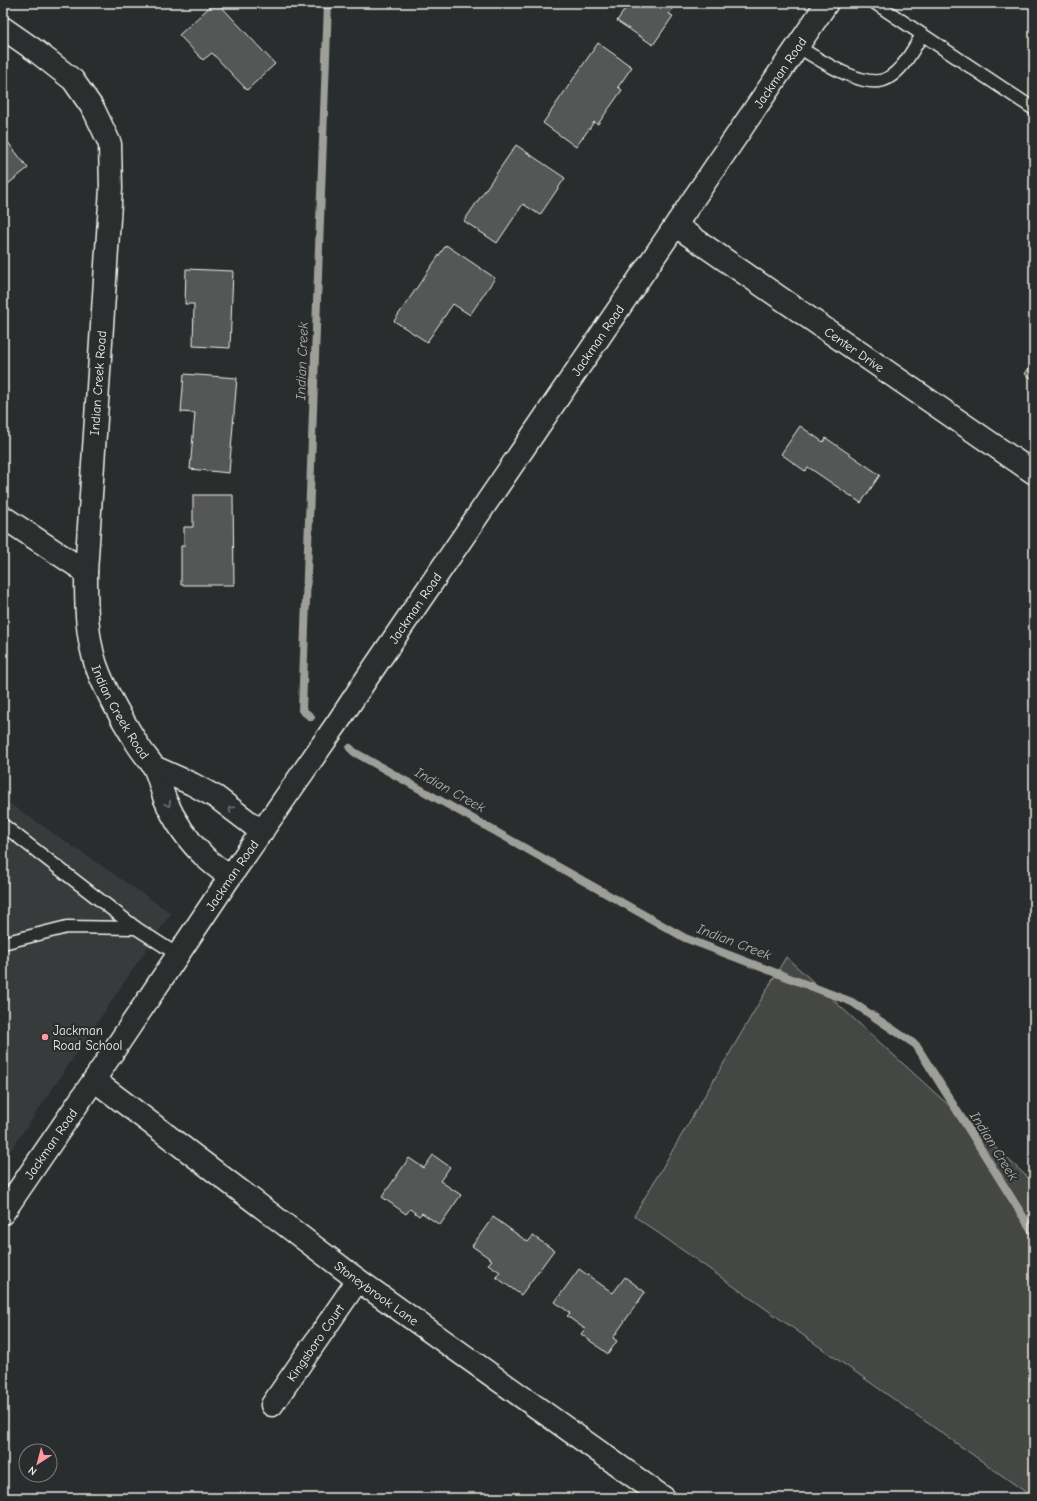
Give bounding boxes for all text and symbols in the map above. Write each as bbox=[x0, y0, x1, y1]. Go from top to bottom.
street label: Jackman Road bbox=[750, 34, 809, 111]
street label: Jackman Road bbox=[568, 302, 627, 378]
water label: Indian Creek bbox=[292, 321, 312, 401]
street label: Center Drive bbox=[822, 323, 888, 375]
street label: Indian Creek Road bbox=[87, 330, 109, 436]
street label: Jackman Road bbox=[385, 570, 444, 646]
street label: Indian Creek Road bbox=[89, 663, 153, 762]
water label: Indian Creek bbox=[411, 763, 488, 816]
one-way arrow bbox=[163, 800, 171, 807]
one-way arrow bbox=[228, 806, 235, 813]
street label: Jackman Road bbox=[202, 837, 261, 913]
water label: Indian Creek bbox=[694, 920, 774, 964]
place label: Jackman Road School bbox=[53, 1023, 122, 1053]
marker: Jackman Road School bbox=[40, 1032, 50, 1042]
street label: Jackman Road bbox=[21, 1105, 80, 1182]
water label: Indian Creek bbox=[966, 1108, 1022, 1184]
street label: Stoneybrook Lane bbox=[332, 1258, 422, 1329]
street label: Kingsboro Court bbox=[283, 1300, 348, 1384]
north arrow bbox=[18, 1443, 58, 1483]
text: N bbox=[26, 1463, 39, 1478]

